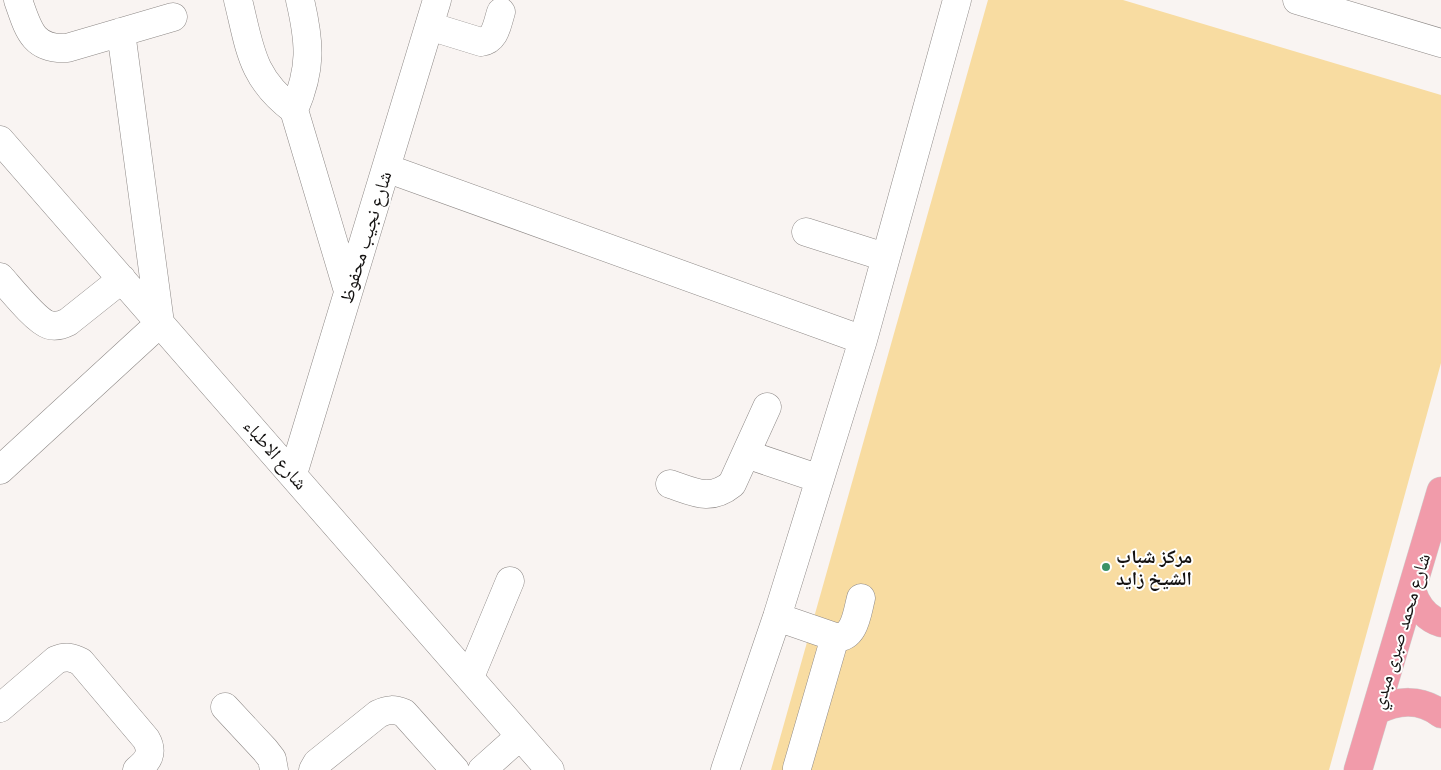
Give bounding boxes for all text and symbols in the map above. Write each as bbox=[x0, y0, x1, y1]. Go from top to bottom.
street label: شارع نجيب محفوظ bbox=[334, 168, 397, 306]
street label: شارع الاطباء bbox=[238, 414, 312, 495]
place label: مركز شباب الشيخ زايد bbox=[1116, 545, 1192, 591]
street label: شارع محمد صبرى مبدي bbox=[1366, 550, 1439, 713]
marker: مركز شباب الشيخ زايد bbox=[1100, 561, 1112, 573]

